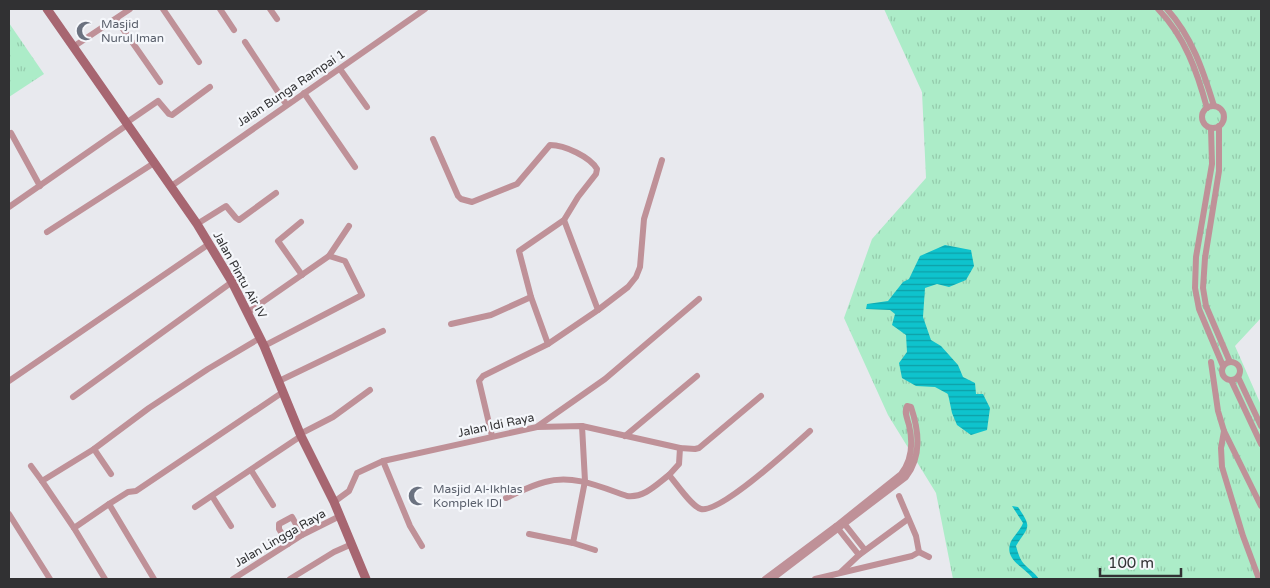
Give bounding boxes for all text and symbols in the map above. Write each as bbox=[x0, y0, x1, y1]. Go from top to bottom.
place label: Masjid Nurul Iman bbox=[101, 17, 164, 45]
mosque icon: Masjid Nurul Iman bbox=[75, 20, 97, 42]
street label: Jalan Bunga Rampai 1 bbox=[234, 47, 348, 129]
street label: Jalan Pintu Air IV bbox=[210, 229, 270, 321]
street label: Jalan Idi Raya bbox=[457, 410, 535, 440]
place label: Masjid Al-Ikhlas Komplek IDI bbox=[433, 482, 523, 510]
mosque icon: Masjid Al-Ikhlas Komplek IDI bbox=[407, 485, 429, 507]
street label: Jalan Lingga Raya bbox=[232, 506, 328, 570]
scale bar bbox=[1100, 546, 1181, 578]
text: 100 m bbox=[1108, 554, 1154, 572]

